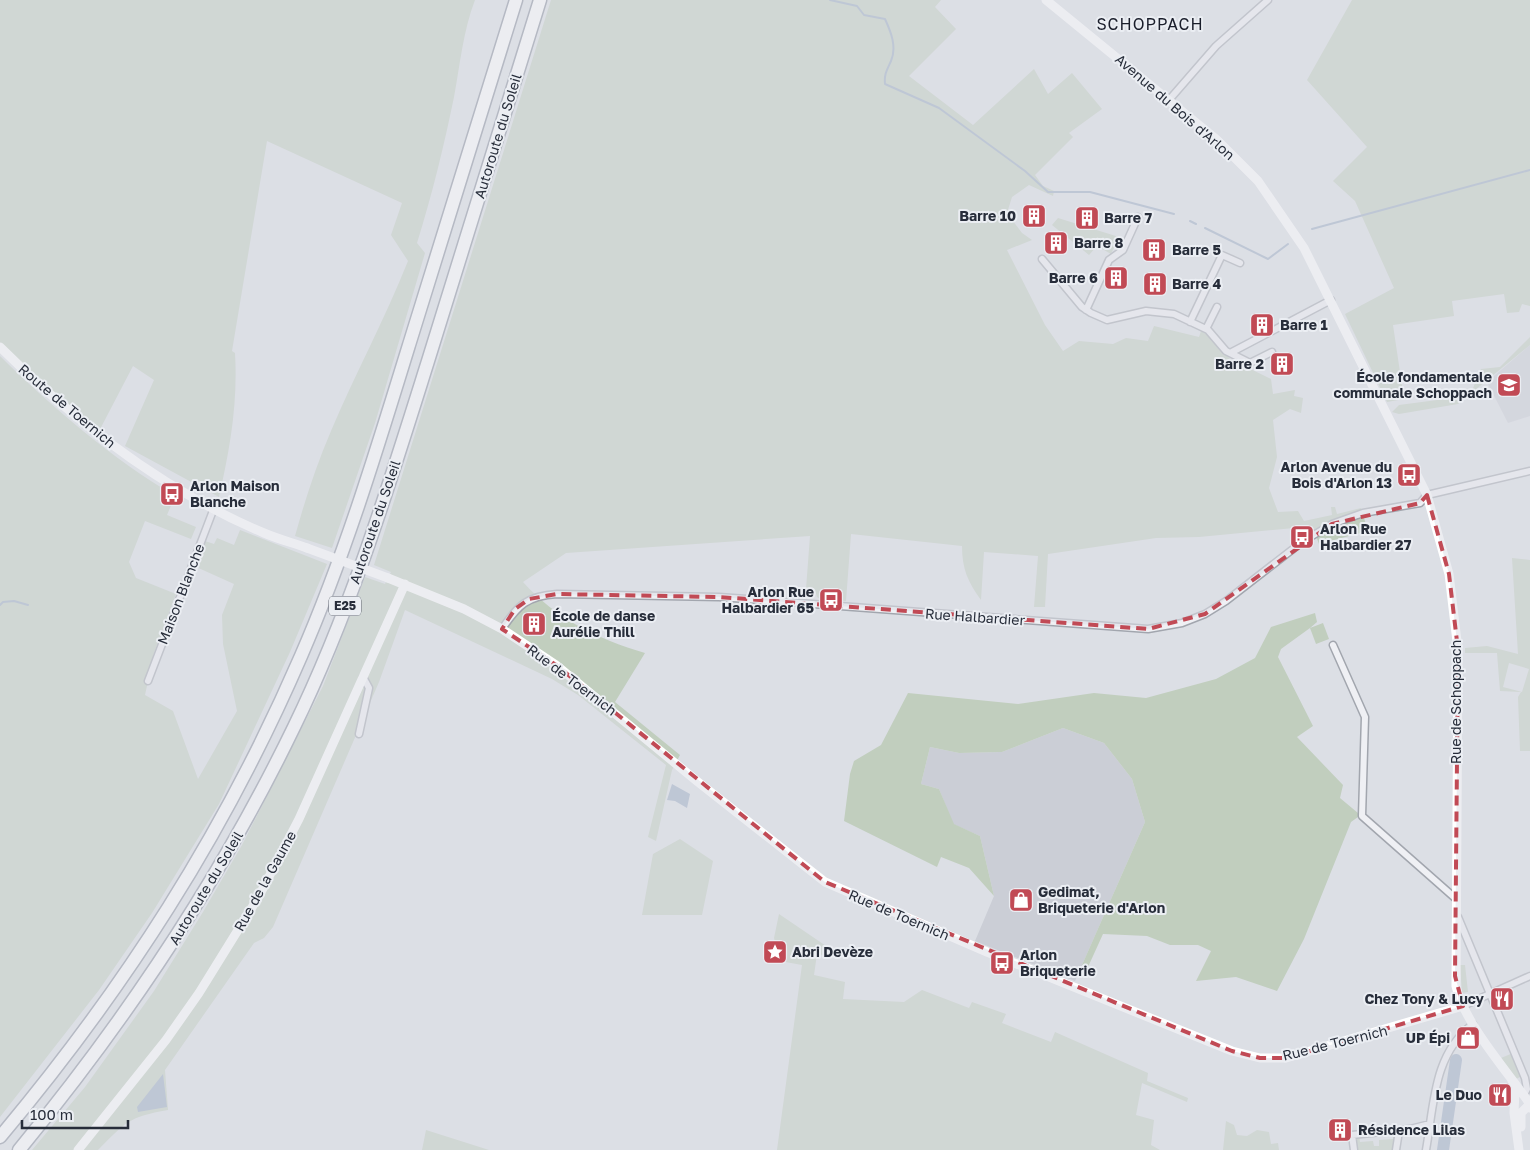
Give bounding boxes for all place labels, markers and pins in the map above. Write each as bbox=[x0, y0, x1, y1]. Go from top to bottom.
building icon: Barre 10 bbox=[1021, 203, 1047, 229]
building icon: Barre 7 bbox=[1074, 205, 1100, 231]
place label: Barre 10 bbox=[959, 207, 1016, 224]
place label: Barre 7 bbox=[1104, 209, 1152, 226]
building icon: Barre 8 bbox=[1043, 230, 1069, 256]
place label: Barre 8 bbox=[1074, 234, 1123, 251]
building icon: Barre 5 bbox=[1141, 237, 1167, 263]
place label: Barre 5 bbox=[1172, 241, 1221, 258]
building icon: Barre 6 bbox=[1103, 265, 1129, 291]
place label: Barre 6 bbox=[1049, 269, 1098, 286]
building icon: Barre 4 bbox=[1142, 271, 1168, 297]
place label: Barre 4 bbox=[1172, 275, 1221, 292]
building icon: Barre 1 bbox=[1249, 312, 1275, 338]
place label: Barre 1 bbox=[1280, 316, 1328, 333]
building icon: Barre 2 bbox=[1269, 351, 1295, 377]
place label: Barre 2 bbox=[1215, 355, 1264, 372]
place label: École fondamentale communale Schoppach bbox=[1334, 368, 1492, 401]
school or university icon: École fondamentale communale Schoppach bbox=[1496, 372, 1522, 398]
place label: Arlon Avenue du Bois d'Arlon 13 bbox=[1281, 458, 1392, 491]
bus stop icon: Arlon Avenue du Bois d'Arlon 13 bbox=[1396, 462, 1422, 488]
place label: Arlon Maison Blanche bbox=[190, 477, 280, 510]
bus stop icon: Arlon Maison Blanche bbox=[159, 481, 185, 507]
place label: Arlon Rue Halbardier 27 bbox=[1320, 520, 1412, 553]
bus stop icon: Arlon Rue Halbardier 27 bbox=[1289, 524, 1315, 550]
place label: Arlon Rue Halbardier 65 bbox=[721, 583, 814, 616]
bus stop icon: Arlon Rue Halbardier 65 bbox=[818, 587, 844, 613]
place label: École de danse Aurélie Thill bbox=[552, 607, 655, 640]
building icon: École de danse Aurélie Thill bbox=[521, 611, 547, 637]
place label: Gedimat, Briqueterie d'Arlon bbox=[1038, 883, 1165, 916]
shop icon: Gedimat, Briqueterie d'Arlon bbox=[1008, 887, 1034, 913]
place icon: Abri Devèze bbox=[762, 939, 788, 965]
place label: Abri Devèze bbox=[792, 943, 873, 960]
place label: Arlon Briqueterie bbox=[1020, 946, 1096, 979]
bus stop icon: Arlon Briqueterie bbox=[989, 950, 1015, 976]
restaurant icon: Chez Tony & Lucy bbox=[1489, 986, 1515, 1012]
place label: Chez Tony & Lucy bbox=[1364, 990, 1485, 1007]
shop icon: UP Épi bbox=[1455, 1025, 1481, 1051]
place label: UP Épi bbox=[1406, 1029, 1450, 1046]
restaurant icon: Le Duo bbox=[1487, 1082, 1513, 1108]
place label: Le Duo bbox=[1436, 1086, 1482, 1103]
building icon: Résidence Lilas bbox=[1327, 1117, 1353, 1143]
place label: Résidence Lilas bbox=[1358, 1121, 1465, 1138]

